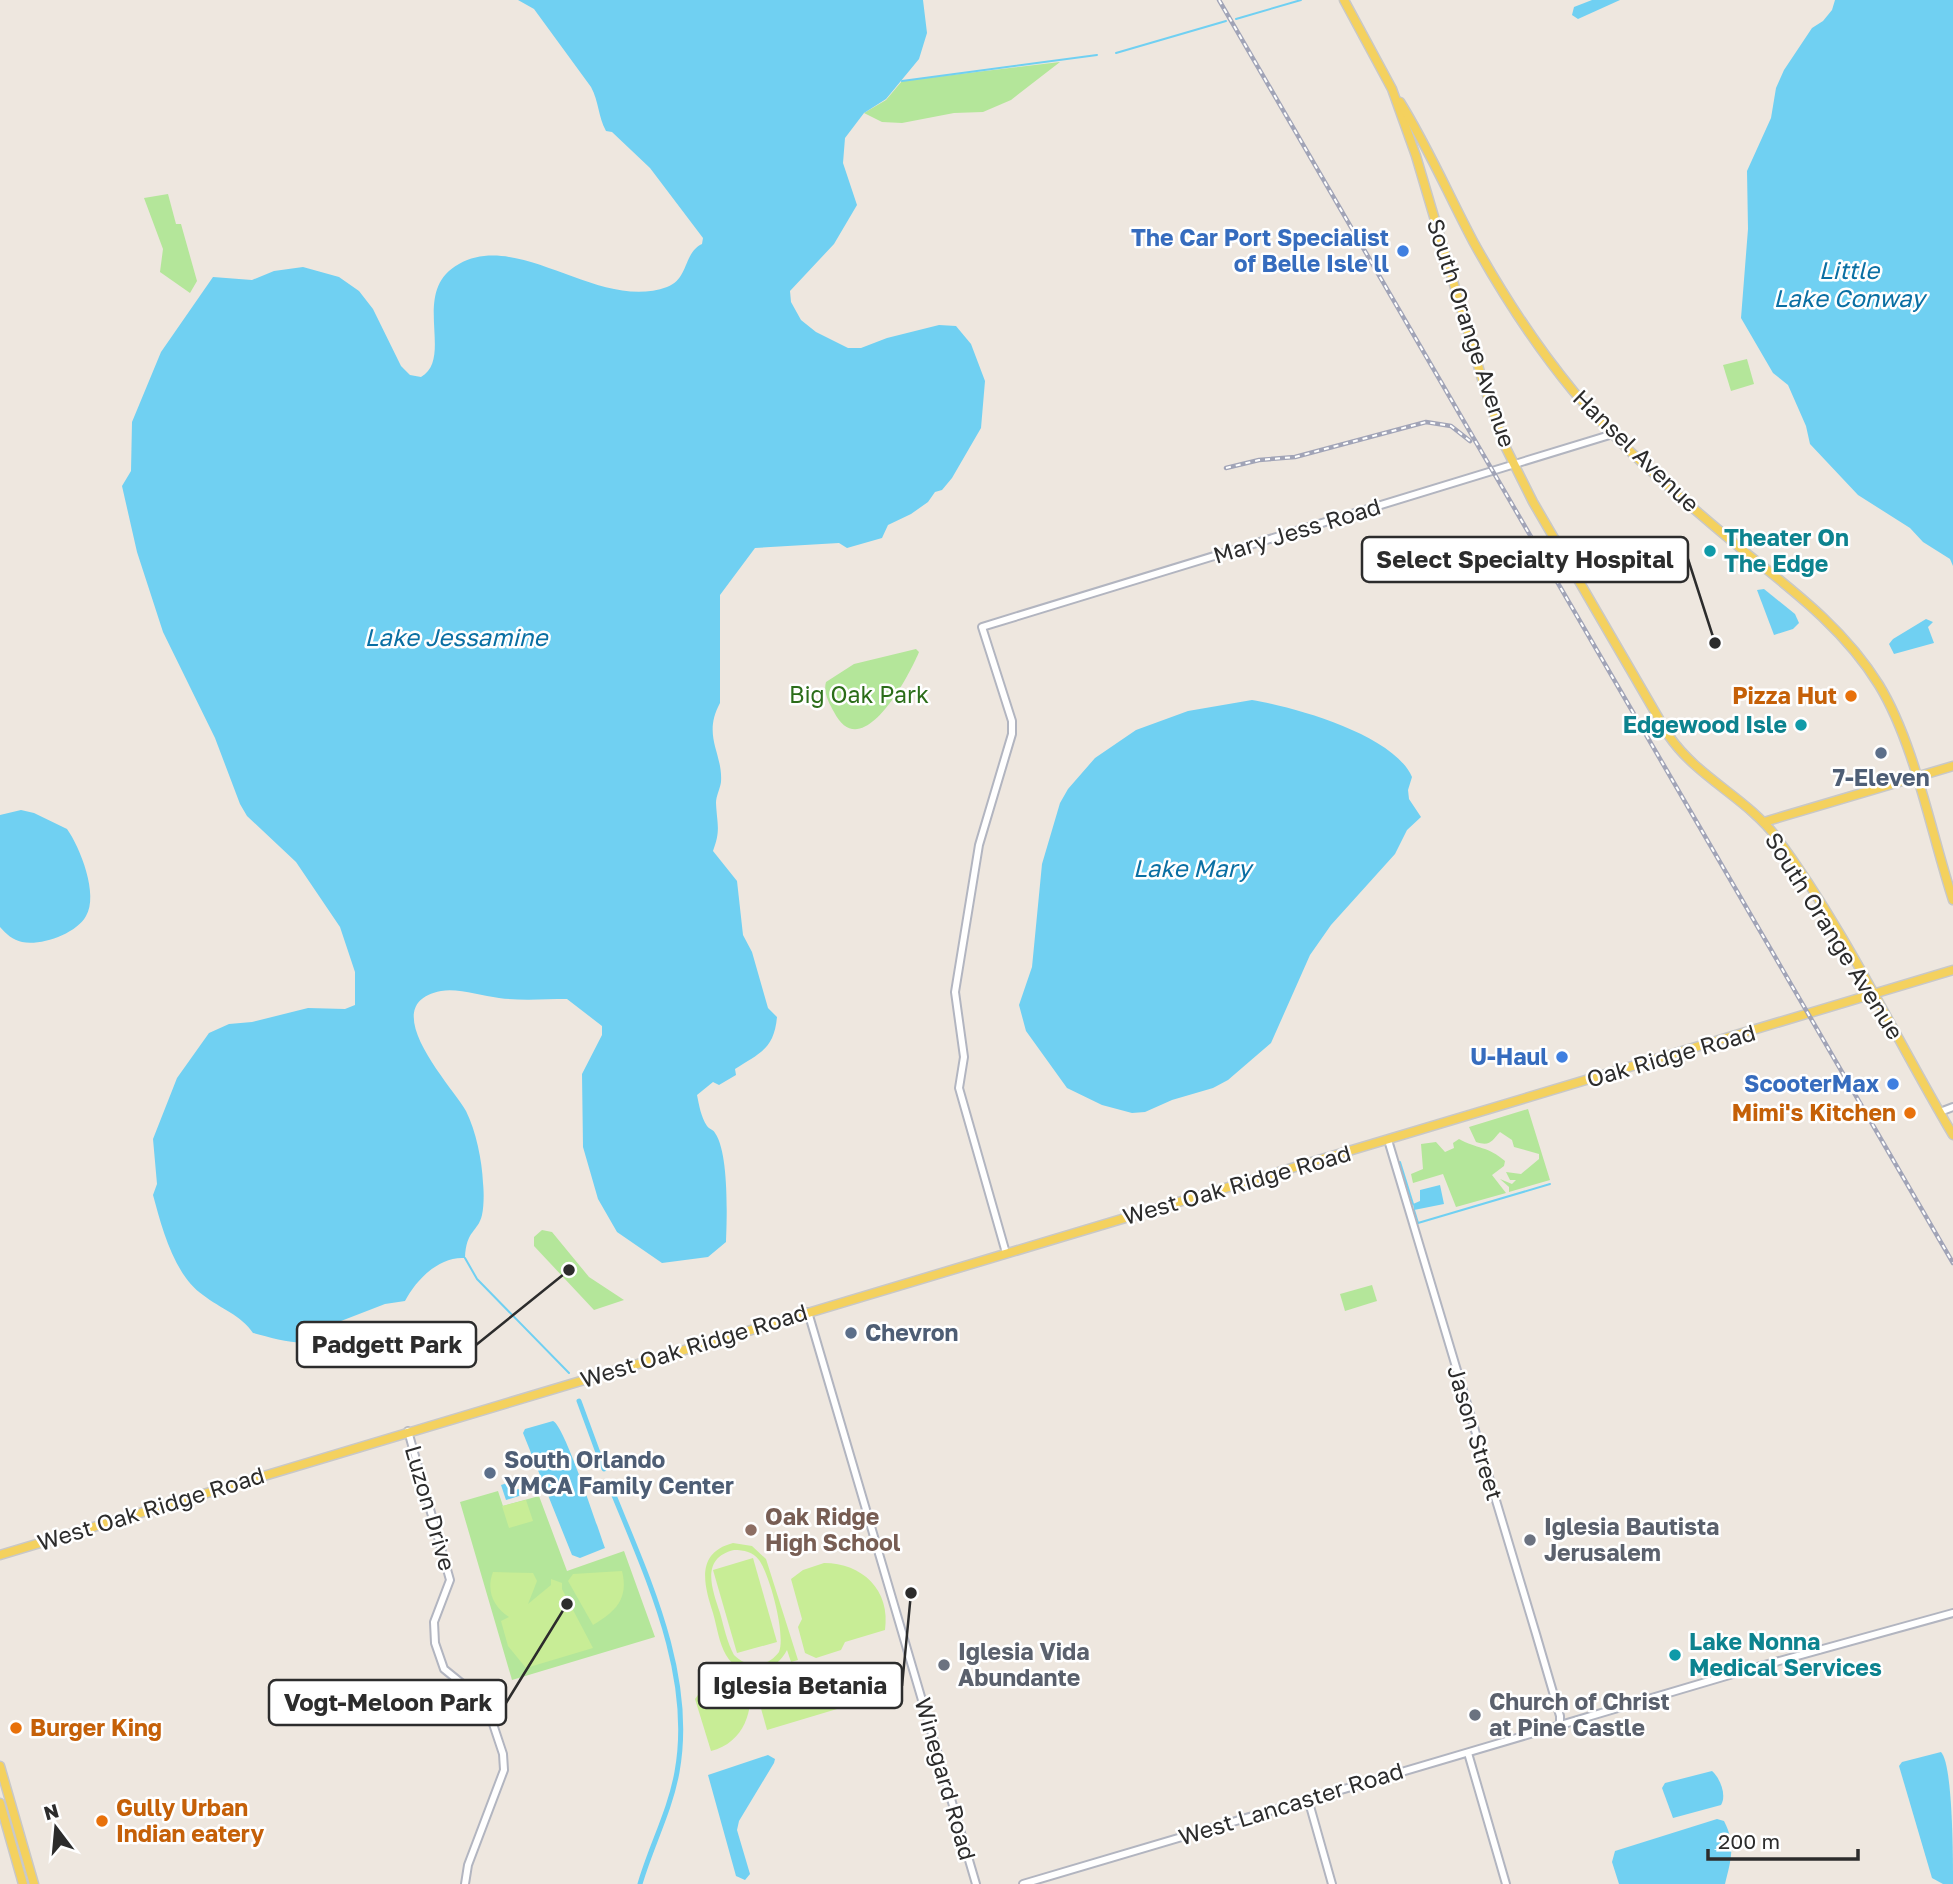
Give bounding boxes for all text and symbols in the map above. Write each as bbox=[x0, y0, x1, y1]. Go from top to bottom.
street label: South Orange Avenue bbox=[1422, 215, 1522, 451]
place label: The Car Port Specialist of Belle Isle ll bbox=[1131, 223, 1389, 277]
marker: The Car Port Specialist of Belle Isle ll bbox=[1395, 243, 1411, 259]
water label: Little Lake Conway bbox=[1773, 255, 1928, 313]
street label: Hansel Avenue bbox=[1568, 383, 1706, 517]
street label: Mary Jess Road bbox=[1210, 491, 1384, 569]
place label: Theater On The Edge bbox=[1724, 523, 1849, 577]
callout: Select Specialty Hospital bbox=[1362, 537, 1688, 582]
marker: Theater On The Edge bbox=[1702, 543, 1718, 559]
text: Select Specialty Hospital bbox=[1376, 544, 1674, 573]
water label: Lake Jessamine bbox=[364, 622, 550, 651]
park label: Big Oak Park bbox=[789, 680, 929, 708]
place label: Pizza Hut bbox=[1732, 681, 1837, 709]
marker: Pizza Hut bbox=[1843, 688, 1859, 704]
place label: Edgewood Isle bbox=[1623, 710, 1787, 738]
marker: Edgewood Isle bbox=[1793, 717, 1809, 733]
marker: 7-Eleven bbox=[1873, 745, 1889, 761]
place label: 7-Eleven bbox=[1832, 763, 1930, 791]
street label: South Orange Avenue bbox=[1760, 827, 1910, 1044]
water label: Lake Mary bbox=[1133, 853, 1255, 883]
street label: Oak Ridge Road bbox=[1583, 1018, 1758, 1093]
place label: U-Haul bbox=[1470, 1042, 1548, 1070]
marker: U-Haul bbox=[1554, 1049, 1570, 1065]
place label: ScooterMax bbox=[1744, 1069, 1880, 1097]
marker: ScooterMax bbox=[1885, 1076, 1901, 1092]
place label: Mimi's Kitchen bbox=[1732, 1098, 1896, 1126]
marker: Mimi's Kitchen bbox=[1902, 1105, 1918, 1121]
street label: West Oak Ridge Road bbox=[1119, 1138, 1354, 1230]
street label: West Oak Ridge Road bbox=[577, 1297, 811, 1393]
place label: Chevron bbox=[865, 1318, 959, 1346]
callout: Padgett Park bbox=[297, 1322, 476, 1367]
marker: Chevron bbox=[843, 1325, 859, 1341]
text: Padgett Park bbox=[311, 1329, 463, 1358]
street label: Jason Street bbox=[1442, 1362, 1510, 1504]
street label: Luzon Drive bbox=[400, 1442, 462, 1574]
place label: South Orlando YMCA Family Center bbox=[504, 1445, 734, 1499]
street label: West Oak Ridge Road bbox=[34, 1460, 268, 1556]
marker: South Orlando YMCA Family Center bbox=[482, 1465, 498, 1481]
place label: Oak Ridge High School bbox=[765, 1502, 901, 1556]
place label: Iglesia Bautista Jerusalem bbox=[1544, 1512, 1719, 1566]
marker: Oak Ridge High School bbox=[743, 1522, 759, 1538]
marker: Iglesia Bautista Jerusalem bbox=[1522, 1532, 1538, 1548]
place label: Lake Nonna Medical Services bbox=[1689, 1627, 1882, 1681]
place label: Iglesia Vida Abundante bbox=[958, 1637, 1090, 1691]
marker: Lake Nonna Medical Services bbox=[1667, 1647, 1683, 1663]
marker: Iglesia Vida Abundante bbox=[936, 1657, 952, 1673]
callout: Iglesia Betania bbox=[699, 1663, 902, 1708]
text: Iglesia Betania bbox=[713, 1670, 887, 1699]
callout: Vogt-Meloon Park bbox=[269, 1680, 506, 1725]
text: Vogt-Meloon Park bbox=[284, 1687, 492, 1716]
place label: Church of Christ at Pine Castle bbox=[1489, 1687, 1670, 1741]
street label: Winegard Road bbox=[909, 1694, 983, 1863]
marker: Church of Christ at Pine Castle bbox=[1467, 1707, 1483, 1723]
place label: Burger King bbox=[30, 1713, 162, 1741]
marker: Burger King bbox=[8, 1720, 24, 1736]
street label: West Lancaster Road bbox=[1175, 1756, 1406, 1851]
north arrow bbox=[21, 1793, 91, 1863]
place label: Gully Urban Indian eatery bbox=[116, 1793, 264, 1847]
text: N bbox=[41, 1798, 61, 1824]
marker: Gully Urban Indian eatery bbox=[94, 1813, 110, 1829]
scale bar bbox=[1708, 1818, 1858, 1862]
text: 200 m bbox=[1718, 1828, 1780, 1854]

